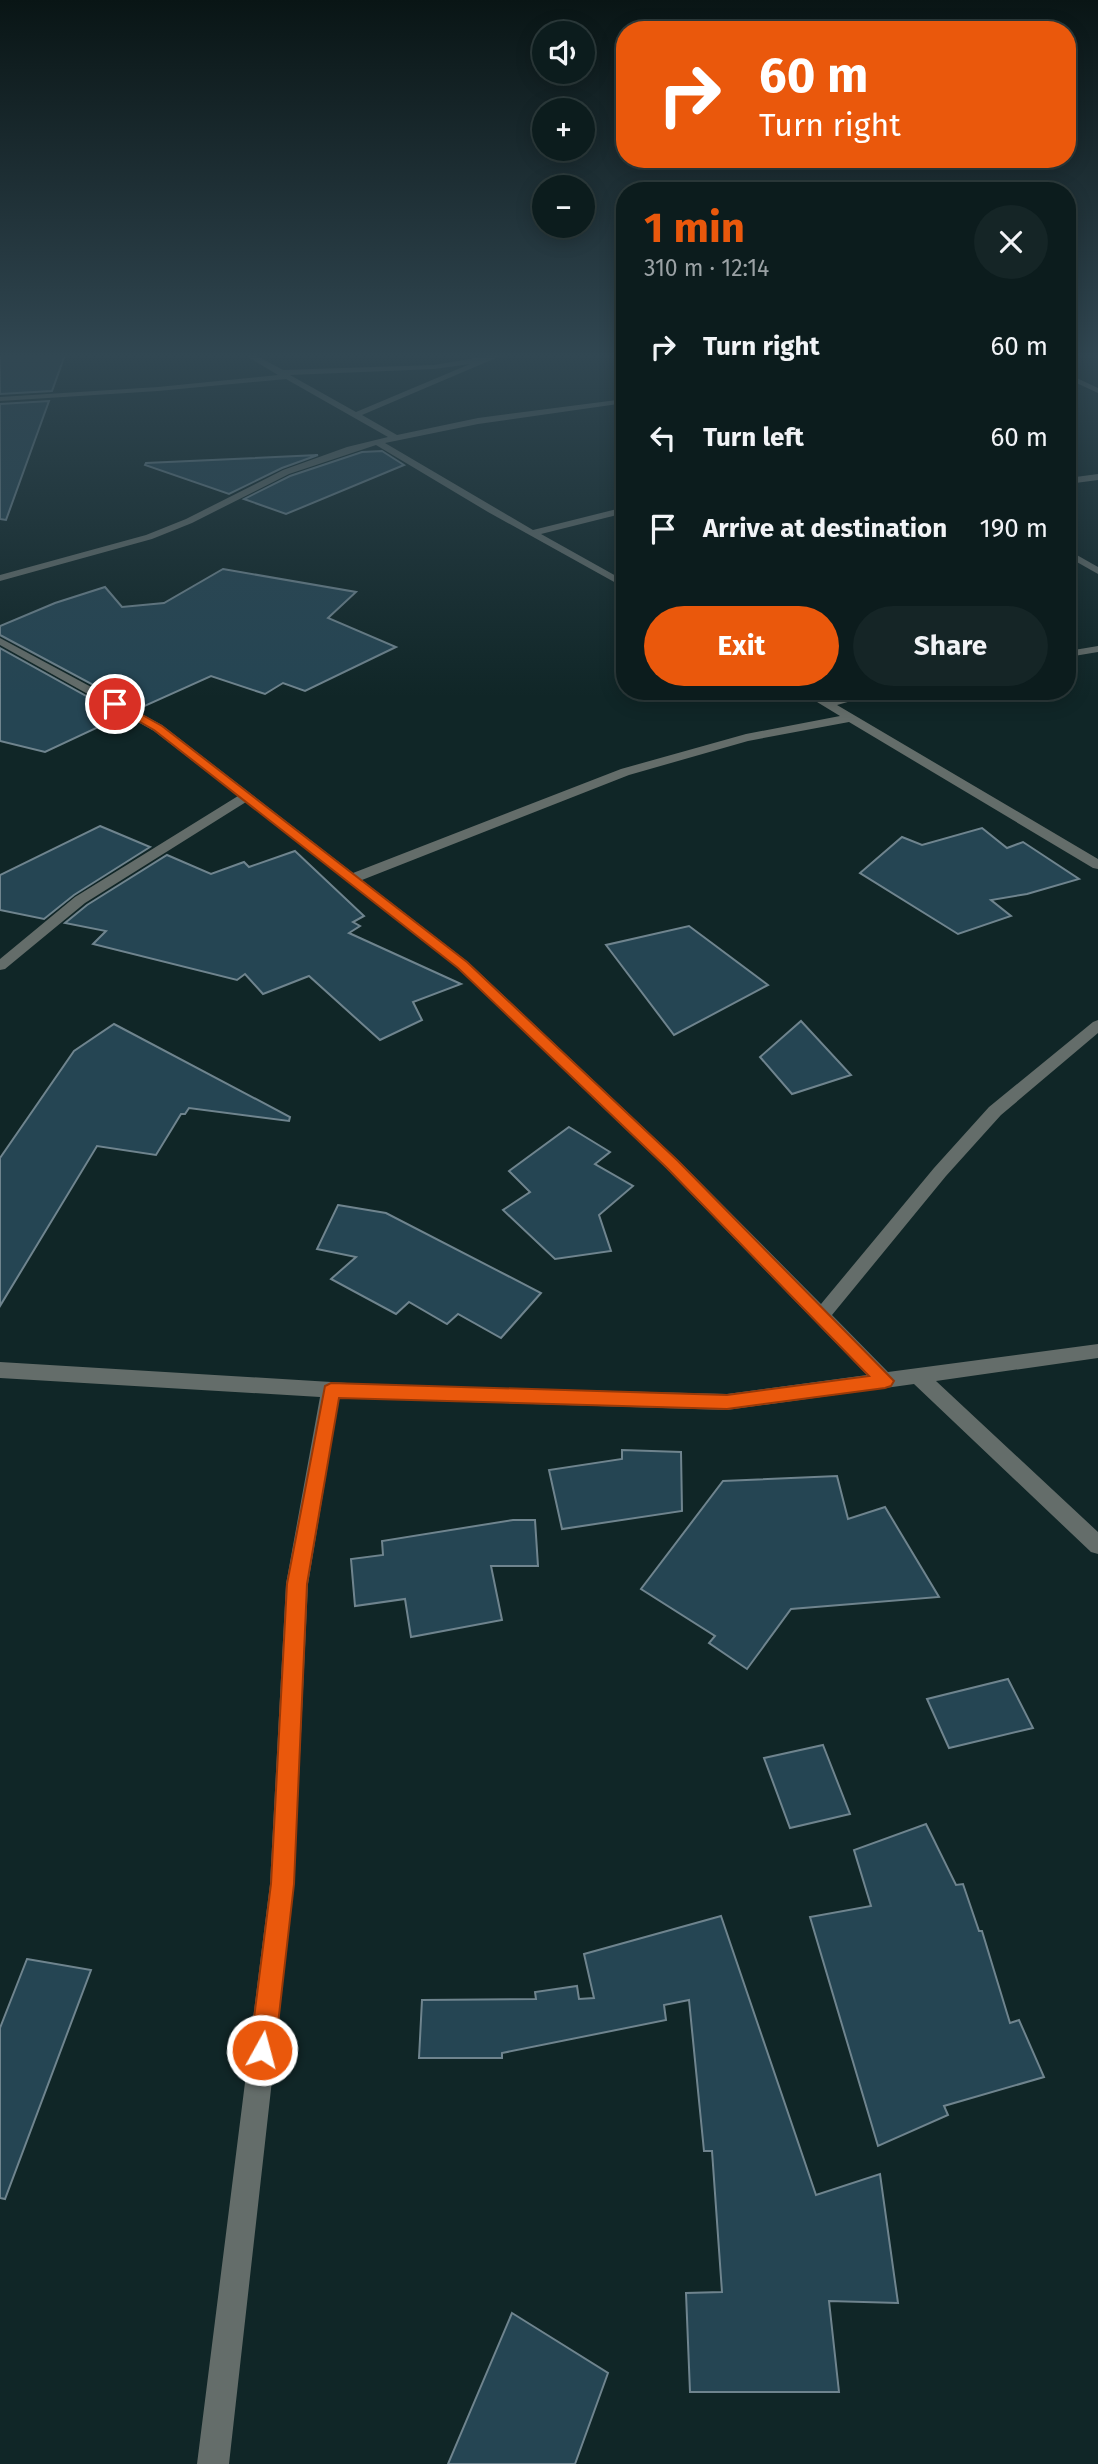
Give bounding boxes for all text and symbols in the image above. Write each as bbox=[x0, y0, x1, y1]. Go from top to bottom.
map controls bbox=[532, 21, 595, 238]
button: sound bbox=[532, 21, 595, 84]
text: 60 m bbox=[759, 46, 868, 105]
icon: right bbox=[644, 49, 735, 140]
button: + bbox=[532, 98, 595, 161]
text: Turn right bbox=[759, 106, 901, 144]
button: − bbox=[532, 175, 595, 238]
text: 1 min bbox=[644, 203, 745, 253]
button: close bbox=[974, 205, 1048, 279]
text: 310 m · 12:14 bbox=[644, 254, 769, 282]
icon: right bbox=[644, 328, 682, 366]
text: Turn right bbox=[703, 331, 820, 362]
text: 60 m bbox=[990, 331, 1048, 362]
icon: left bbox=[644, 419, 682, 457]
text: Turn left bbox=[703, 422, 804, 453]
text: 60 m bbox=[990, 422, 1048, 453]
icon: arrive bbox=[644, 510, 682, 548]
text: Arrive at destination bbox=[703, 513, 947, 544]
text: 190 m bbox=[979, 513, 1048, 544]
button: Exit bbox=[644, 606, 839, 686]
button: Share bbox=[853, 606, 1048, 686]
pin bbox=[85, 674, 145, 734]
icon: arrive bbox=[96, 685, 134, 723]
position arrow bbox=[225, 2013, 299, 2087]

